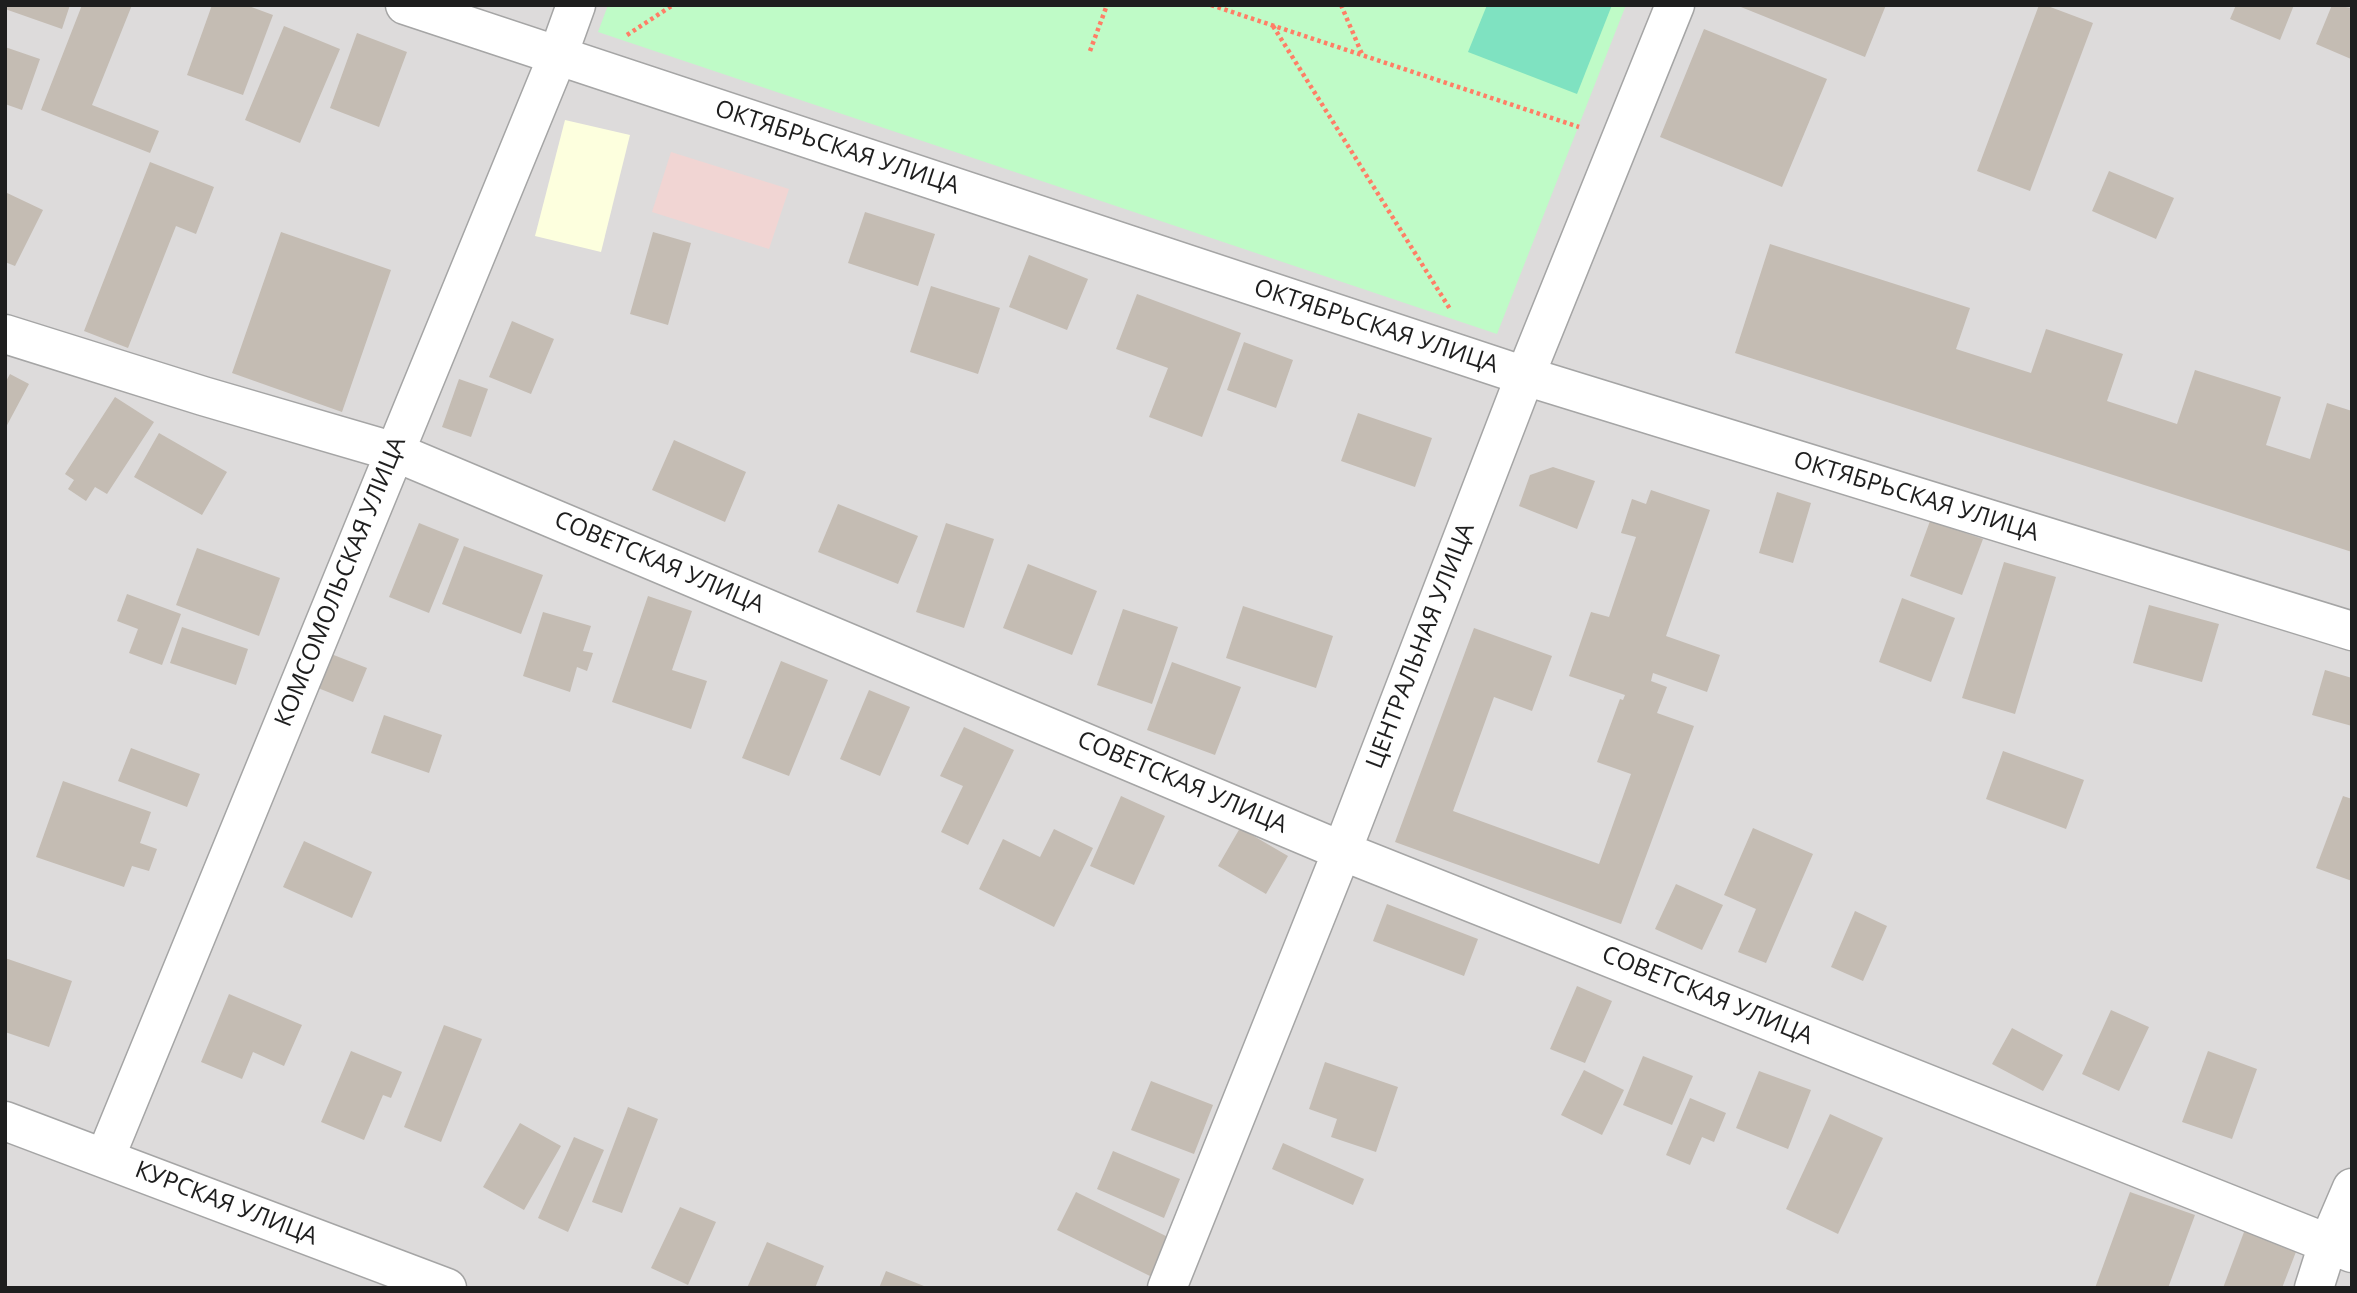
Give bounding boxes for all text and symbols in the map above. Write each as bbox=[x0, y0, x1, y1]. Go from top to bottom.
street label: ОКТЯБРЬСКАЯ УЛИЦА bbox=[711, 95, 963, 201]
street label: ОКТЯБРЬСКАЯ УЛИЦА bbox=[1250, 274, 1502, 380]
street label: КОМСОМОЛЬСКАЯ УЛИЦА bbox=[270, 433, 412, 731]
street label: ОКТЯБРЬСКАЯ УЛИЦА bbox=[1790, 446, 2042, 548]
street label: СОВЕТСКАЯ УЛИЦА bbox=[550, 506, 768, 620]
street label: ЦЕНТРАЛЬНАЯ УЛИЦА bbox=[1361, 519, 1481, 773]
street label: СОВЕТСКАЯ УЛИЦА bbox=[1073, 726, 1291, 840]
street label: СОВЕТСКАЯ УЛИЦА bbox=[1597, 941, 1817, 1051]
street label: КУРСКАЯ УЛИЦА bbox=[131, 1156, 321, 1252]

